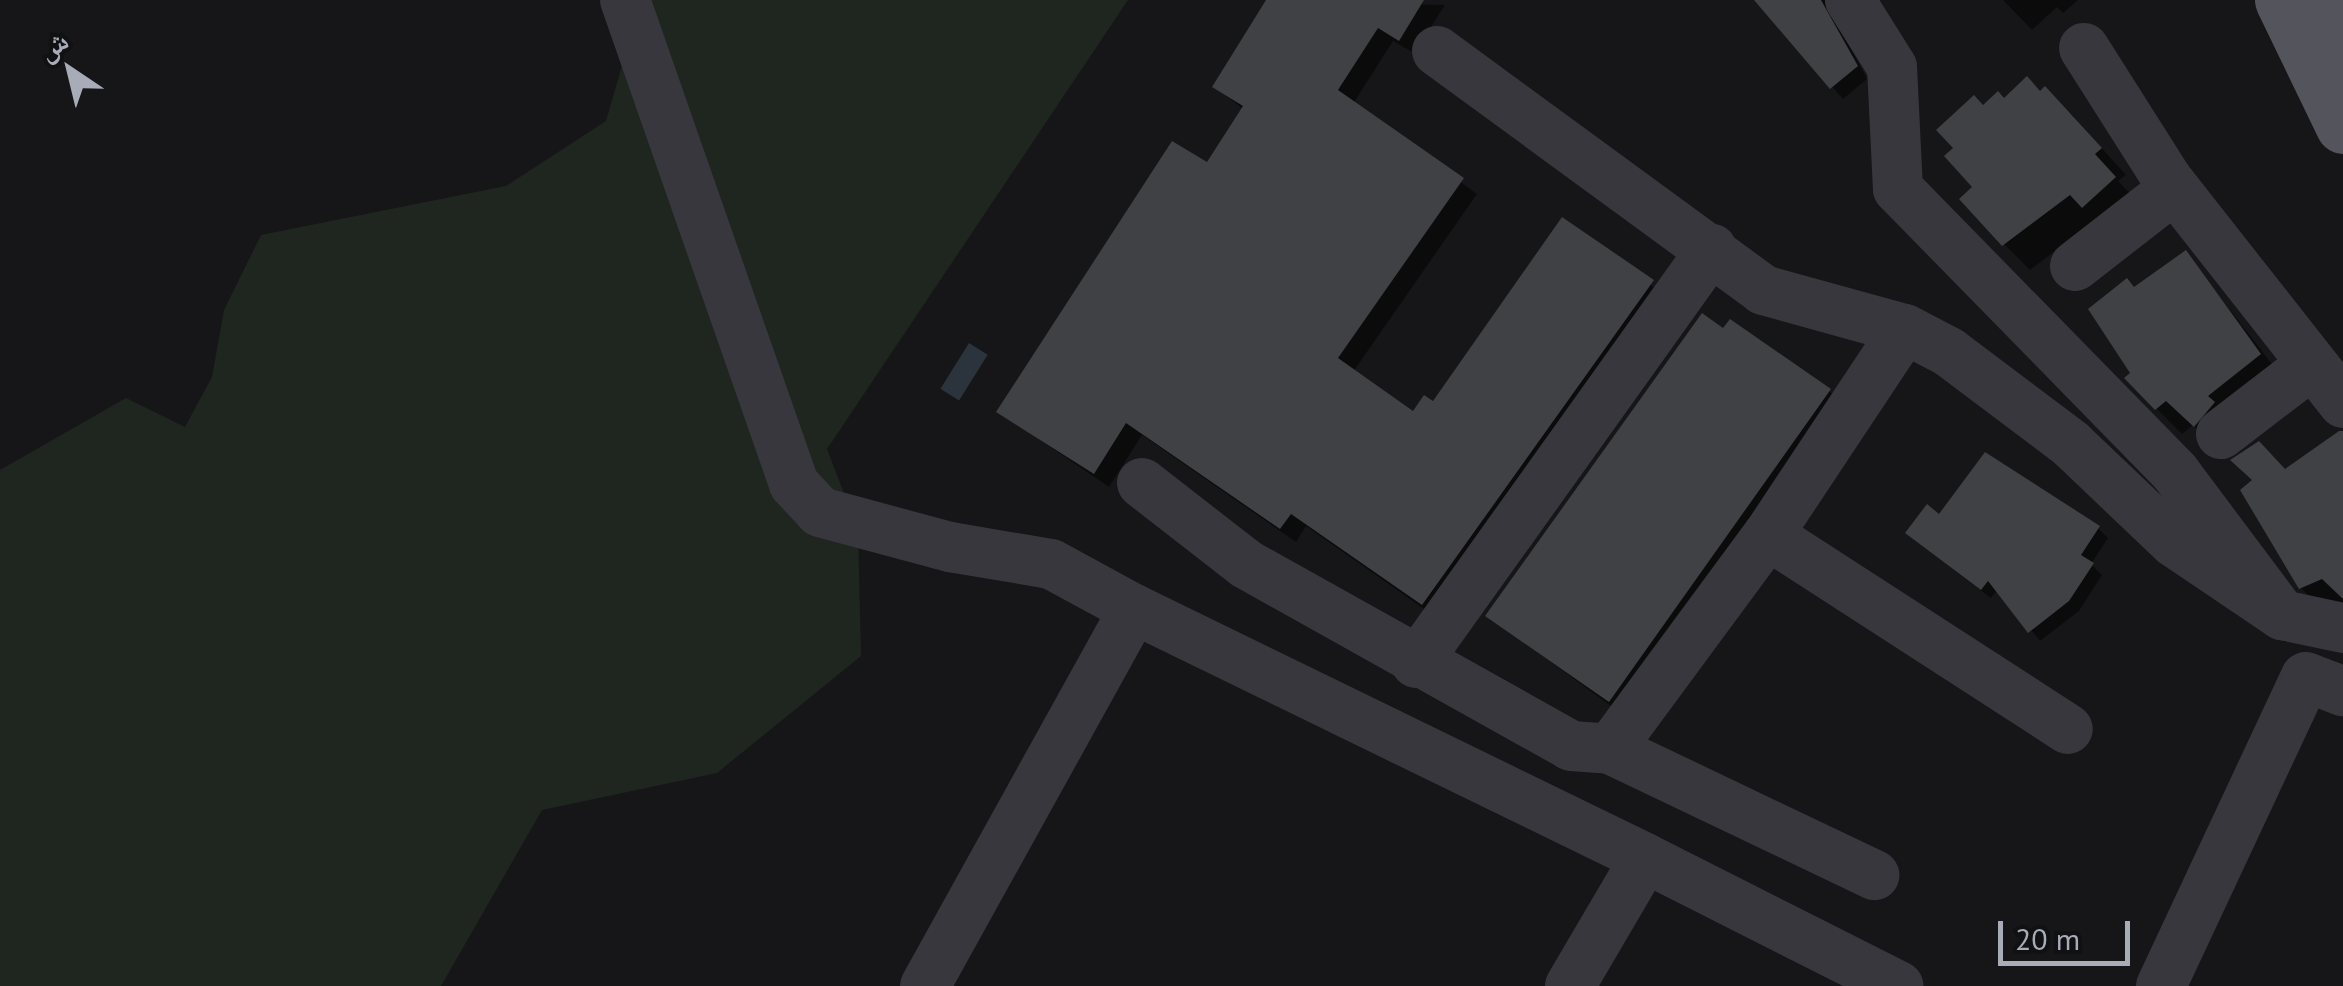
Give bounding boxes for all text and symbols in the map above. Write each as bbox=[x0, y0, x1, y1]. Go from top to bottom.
north arrow bbox=[20, 20, 120, 120]
text: ش bbox=[30, 21, 75, 69]
scale bar bbox=[2003, 901, 2136, 963]
text: 20 m bbox=[2015, 919, 2080, 958]

